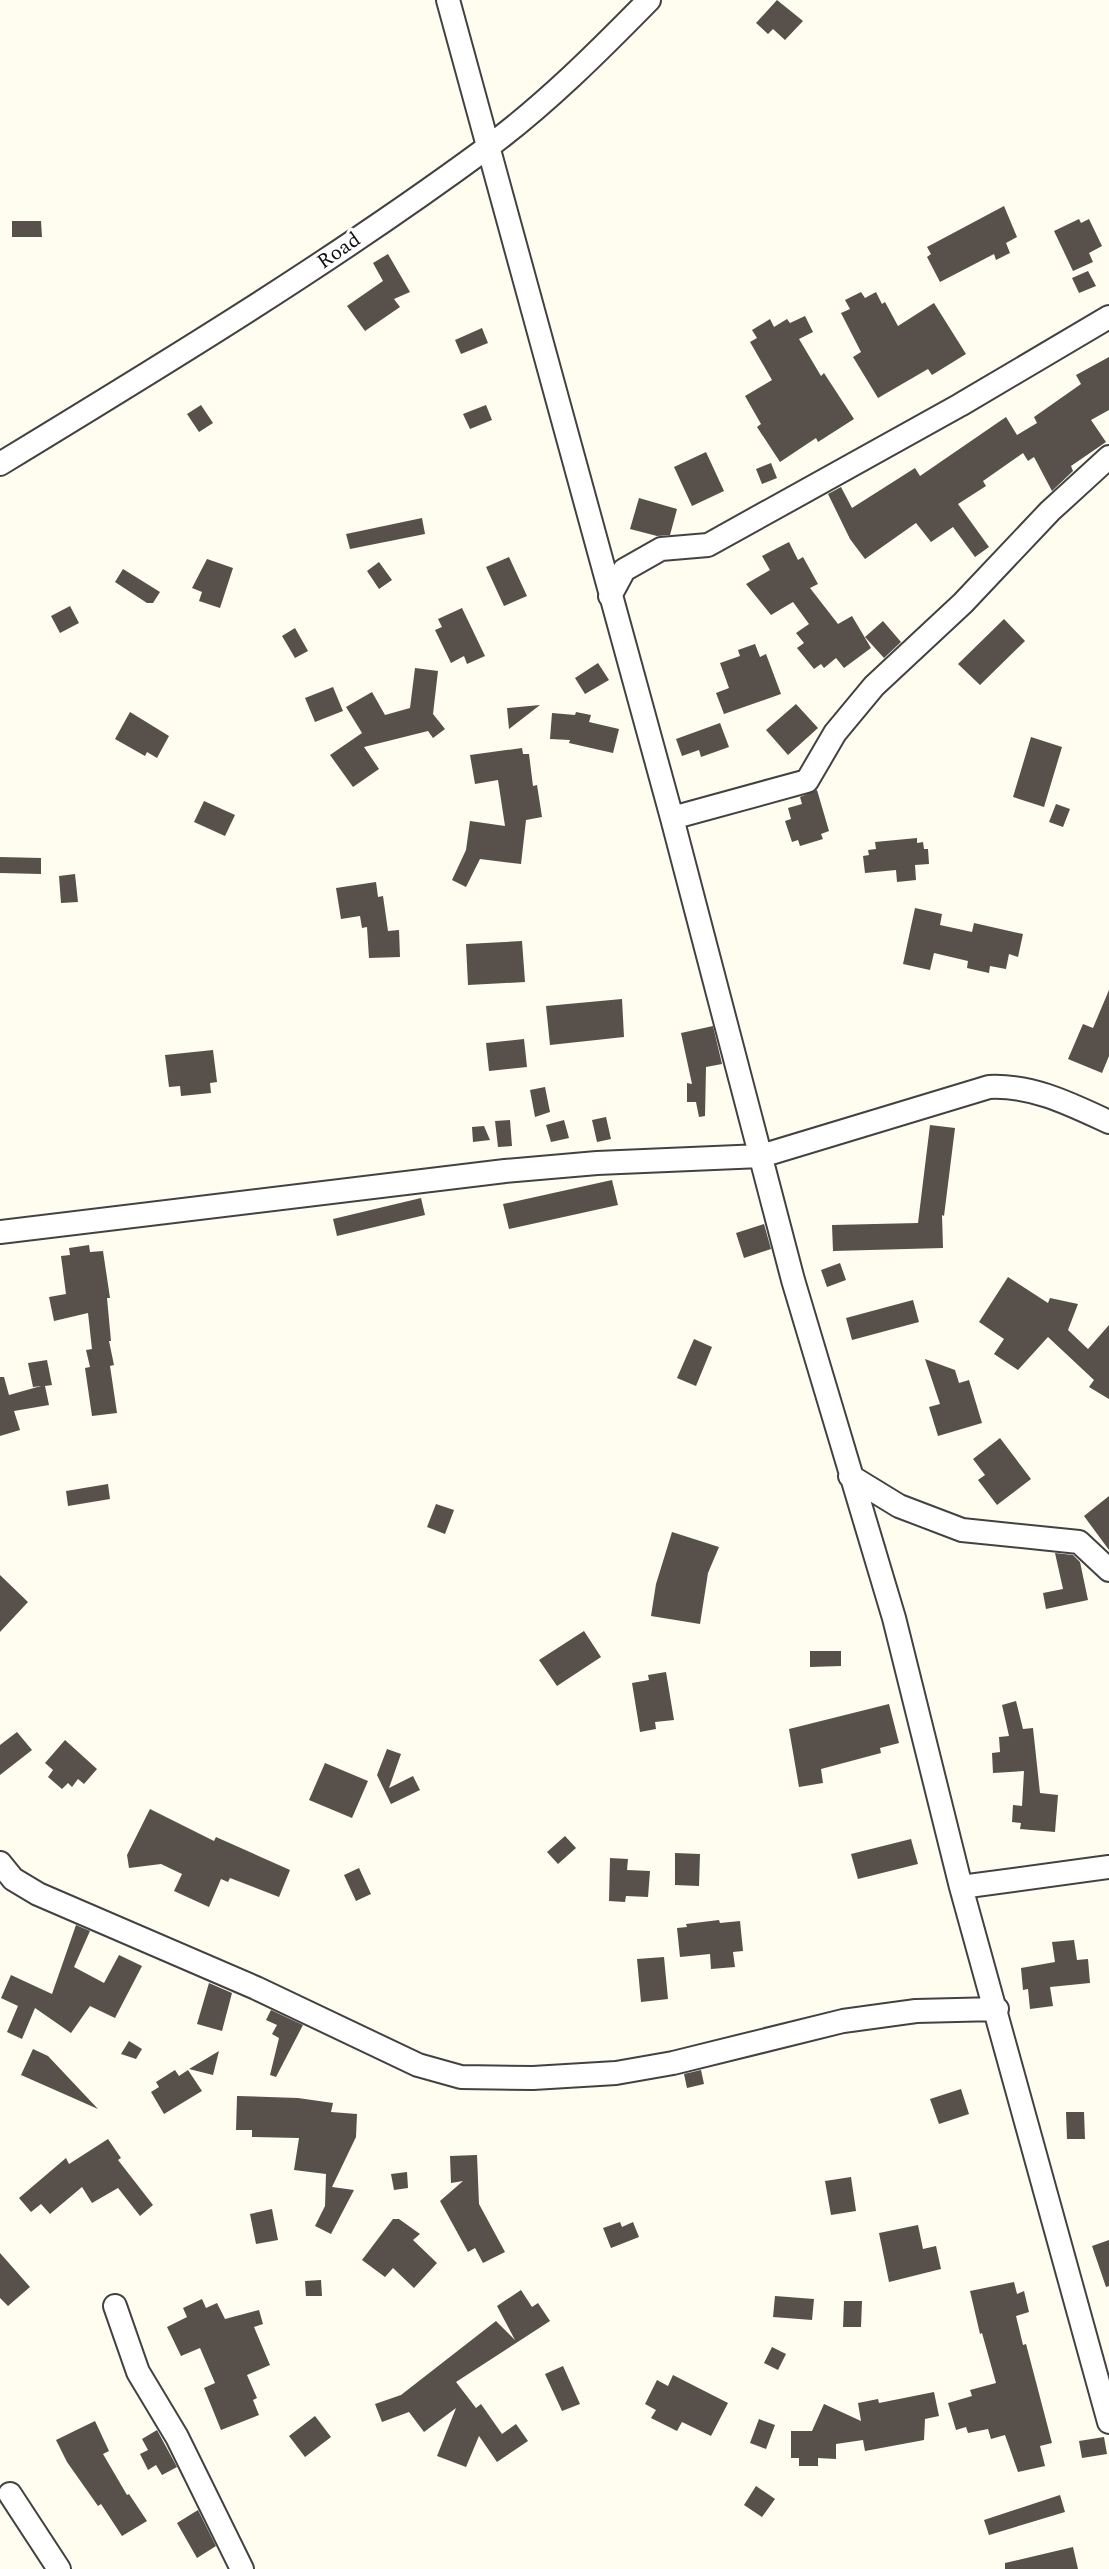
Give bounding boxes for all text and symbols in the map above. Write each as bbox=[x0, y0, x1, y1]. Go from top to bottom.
street label: Road bbox=[310, 224, 368, 278]

